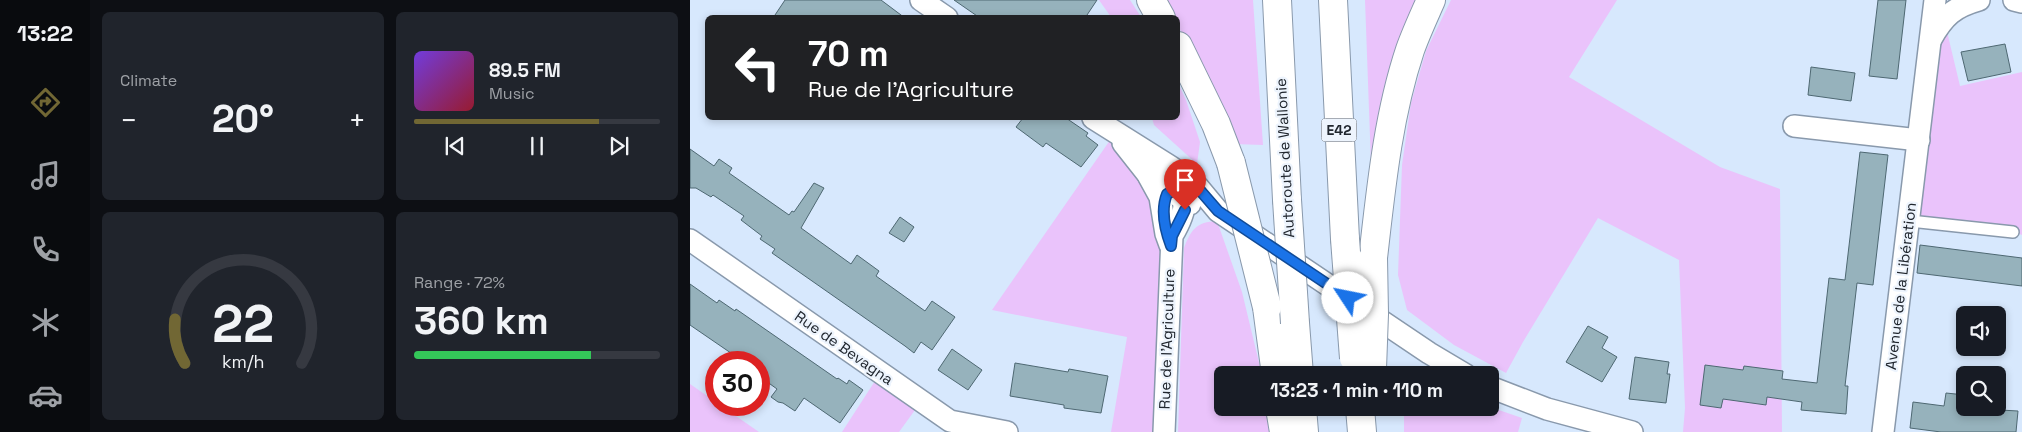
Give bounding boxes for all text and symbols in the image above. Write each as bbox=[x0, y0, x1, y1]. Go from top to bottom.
text: 13:22 bbox=[17, 19, 73, 47]
text: 70 m bbox=[808, 32, 889, 76]
icon: left bbox=[725, 35, 790, 100]
text: 89.5 FM bbox=[489, 58, 561, 83]
text: Climate bbox=[120, 70, 177, 91]
text: Rue de l'Agriculture bbox=[808, 75, 1014, 103]
street label: Autoroute de Wallonie bbox=[1271, 78, 1298, 238]
text: Music bbox=[489, 83, 535, 104]
icon: directions bbox=[28, 85, 63, 120]
text: 20° bbox=[212, 95, 274, 143]
text: − bbox=[120, 102, 137, 138]
text: + bbox=[349, 102, 366, 138]
road number: E42 bbox=[1322, 118, 1356, 142]
icon: previous bbox=[441, 132, 469, 160]
icon: pause bbox=[523, 132, 551, 160]
icon: next bbox=[605, 132, 633, 160]
icon: music bbox=[28, 158, 63, 193]
pin bbox=[1164, 159, 1206, 210]
icon: arrive bbox=[1171, 166, 1199, 194]
street label: Avenue de la Libération bbox=[1881, 201, 1920, 371]
icon: phone bbox=[28, 232, 63, 267]
street label: Rue de l'Agriculture bbox=[1155, 268, 1178, 410]
position arrow bbox=[1321, 271, 1373, 323]
text: Range · 72% bbox=[414, 272, 505, 293]
text: 22 bbox=[212, 291, 274, 357]
text: 360 km bbox=[414, 297, 549, 345]
icon: climate bbox=[28, 305, 63, 340]
map controls bbox=[1956, 306, 2006, 416]
button: sound bbox=[1956, 306, 2006, 356]
street label: Rue de Bevagna bbox=[791, 307, 898, 389]
text: km/h bbox=[222, 350, 264, 373]
speed limit sign: 30 bbox=[705, 351, 770, 416]
button: search bbox=[1956, 366, 2006, 416]
icon: car bbox=[28, 378, 63, 413]
text: 13:23 · 1 min · 110 m bbox=[1270, 378, 1443, 403]

